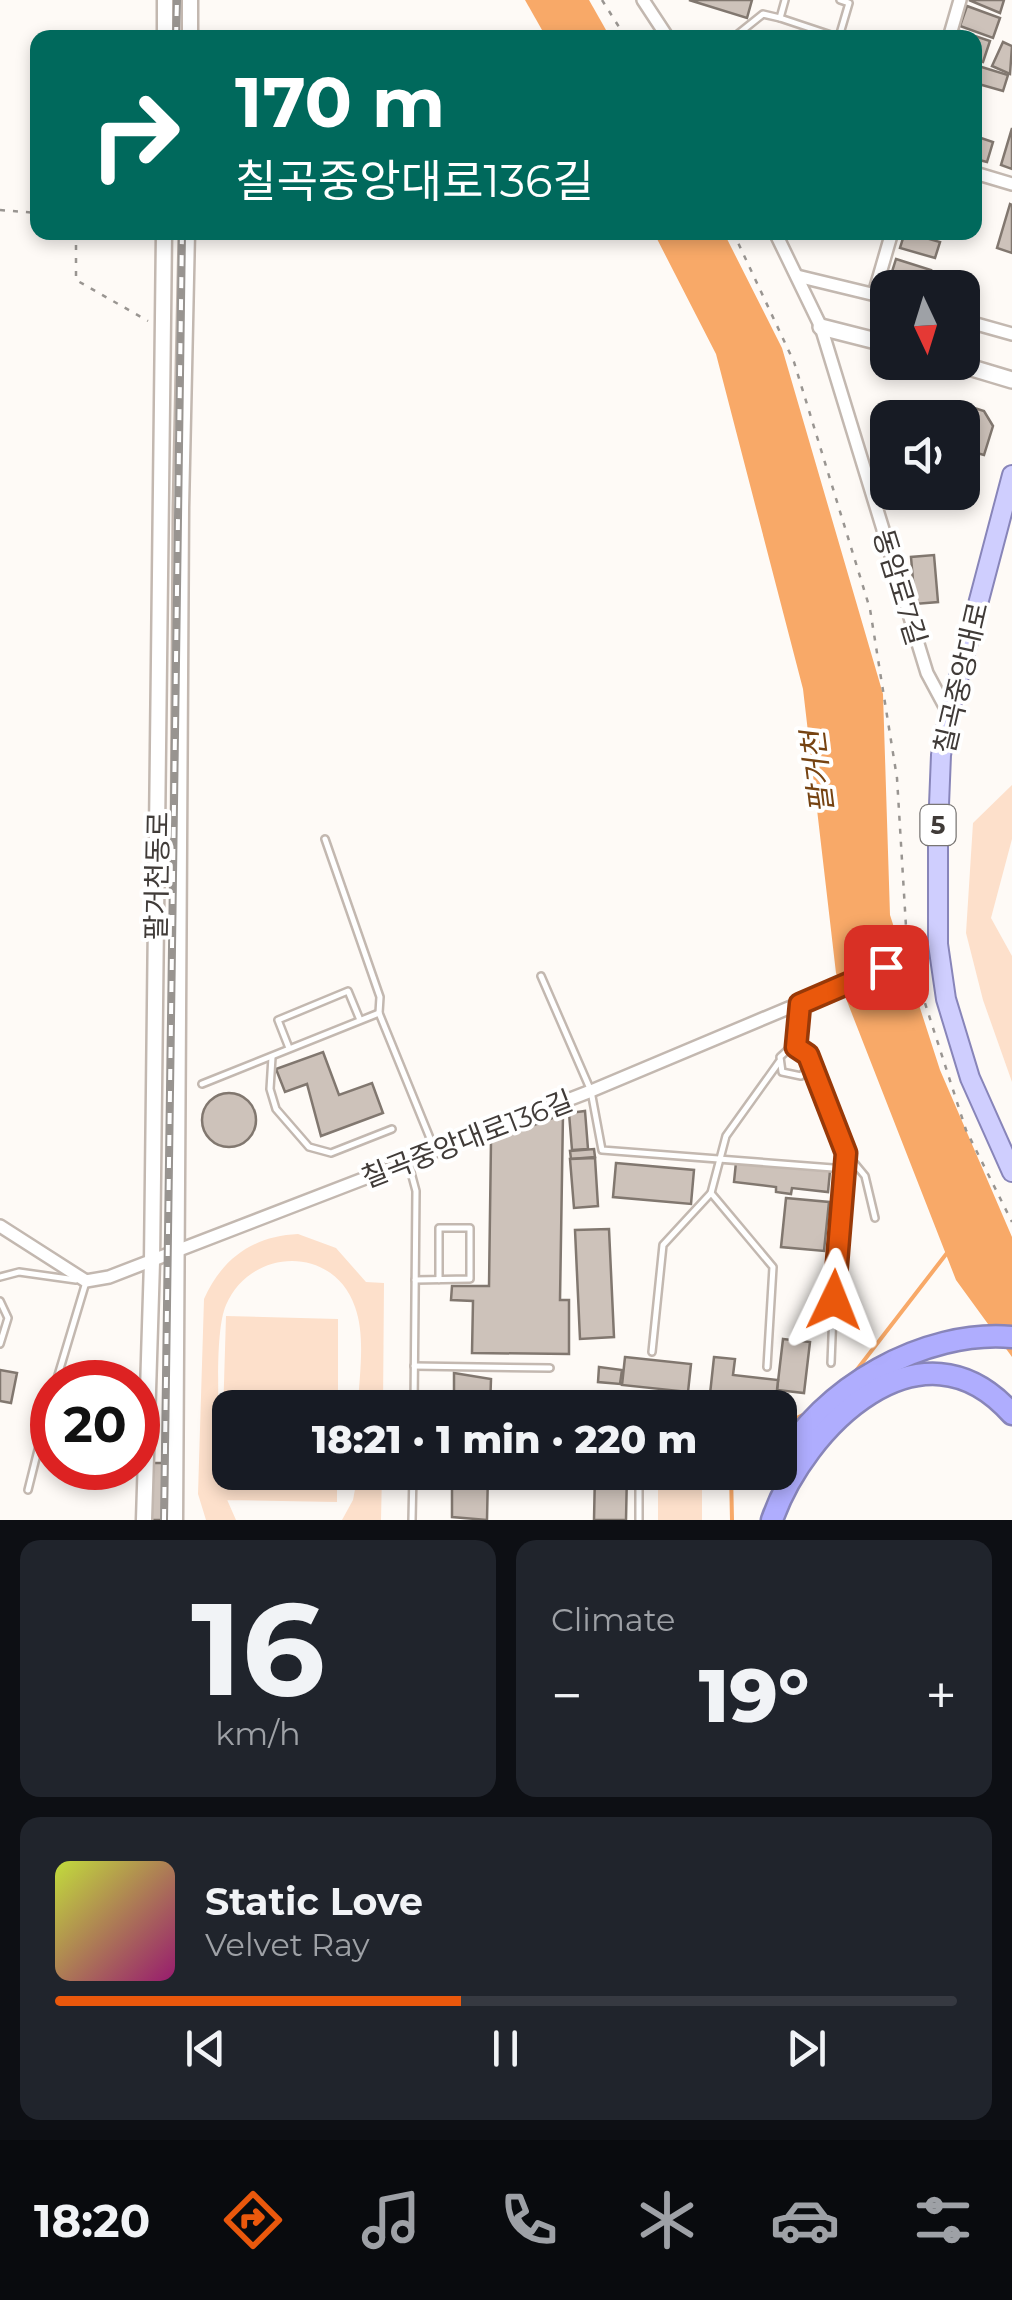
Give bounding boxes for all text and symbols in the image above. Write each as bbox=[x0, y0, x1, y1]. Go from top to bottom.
text: 170 m bbox=[235, 59, 445, 145]
icon: right bbox=[70, 70, 200, 200]
text: 칠곡중앙대로136길 bbox=[235, 153, 594, 208]
north arrow bbox=[870, 270, 980, 380]
map controls bbox=[870, 270, 980, 510]
button: sound bbox=[870, 400, 980, 510]
street label: 동암로7길 bbox=[866, 525, 934, 649]
street label: 칠곡중앙대로 bbox=[927, 599, 995, 757]
water label: 팔거천 bbox=[794, 725, 841, 815]
road number: 5 bbox=[920, 805, 956, 845]
street label: 팔거천동로 bbox=[139, 811, 175, 941]
pin bbox=[844, 925, 929, 1010]
icon: arrive bbox=[859, 940, 914, 995]
street label: 칠곡중앙대로136길 bbox=[357, 1083, 577, 1195]
position arrow bbox=[782, 1248, 886, 1352]
speed limit sign: 20 bbox=[30, 1360, 160, 1490]
text: 18:21 · 1 min · 220 m bbox=[312, 1416, 697, 1463]
text: 16 bbox=[191, 1569, 325, 1728]
text: Climate bbox=[551, 1600, 675, 1639]
text: 19° bbox=[699, 1649, 809, 1741]
text: − bbox=[551, 1662, 583, 1729]
text: + bbox=[925, 1662, 957, 1729]
text: km/h bbox=[215, 1714, 301, 1753]
text: Static Love bbox=[205, 1878, 423, 1925]
text: Velvet Ray bbox=[205, 1925, 370, 1964]
icon: previous bbox=[178, 2021, 233, 2076]
icon: pause bbox=[478, 2021, 533, 2076]
icon: next bbox=[779, 2021, 834, 2076]
icon: directions bbox=[218, 2185, 288, 2255]
icon: music bbox=[356, 2185, 426, 2255]
icon: phone bbox=[494, 2185, 564, 2255]
icon: climate bbox=[632, 2185, 702, 2255]
icon: car bbox=[770, 2185, 840, 2255]
icon: filters bbox=[908, 2185, 978, 2255]
text: 18:20 bbox=[34, 2193, 150, 2248]

